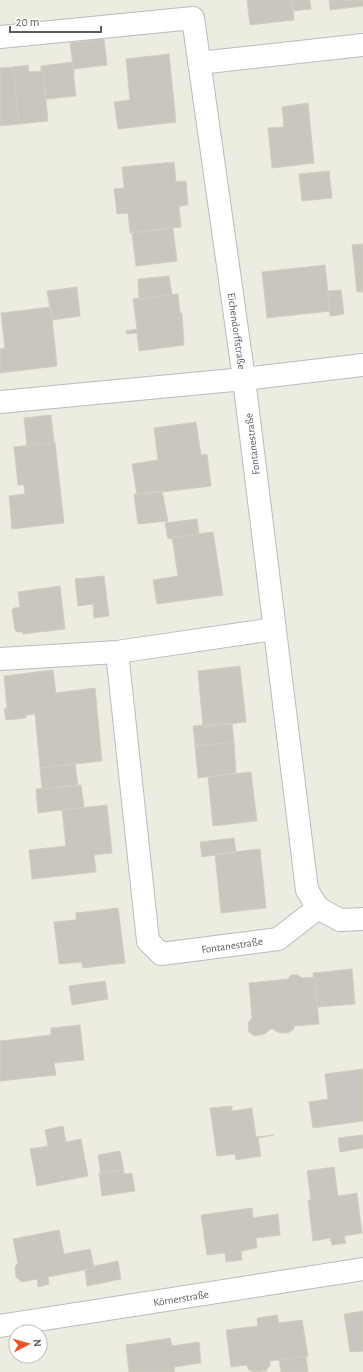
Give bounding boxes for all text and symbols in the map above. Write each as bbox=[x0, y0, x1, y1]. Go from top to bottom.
scale bar bbox=[10, 8, 101, 34]
text: 20 m bbox=[16, 16, 39, 28]
street label: Eichendorffstraße bbox=[226, 292, 247, 370]
street label: Fontanestraße bbox=[243, 413, 262, 475]
street label: Fontanestraße bbox=[201, 936, 263, 955]
street label: Körnerstraße bbox=[152, 1289, 210, 1308]
north arrow bbox=[8, 1324, 48, 1364]
text: N bbox=[32, 1339, 43, 1347]

